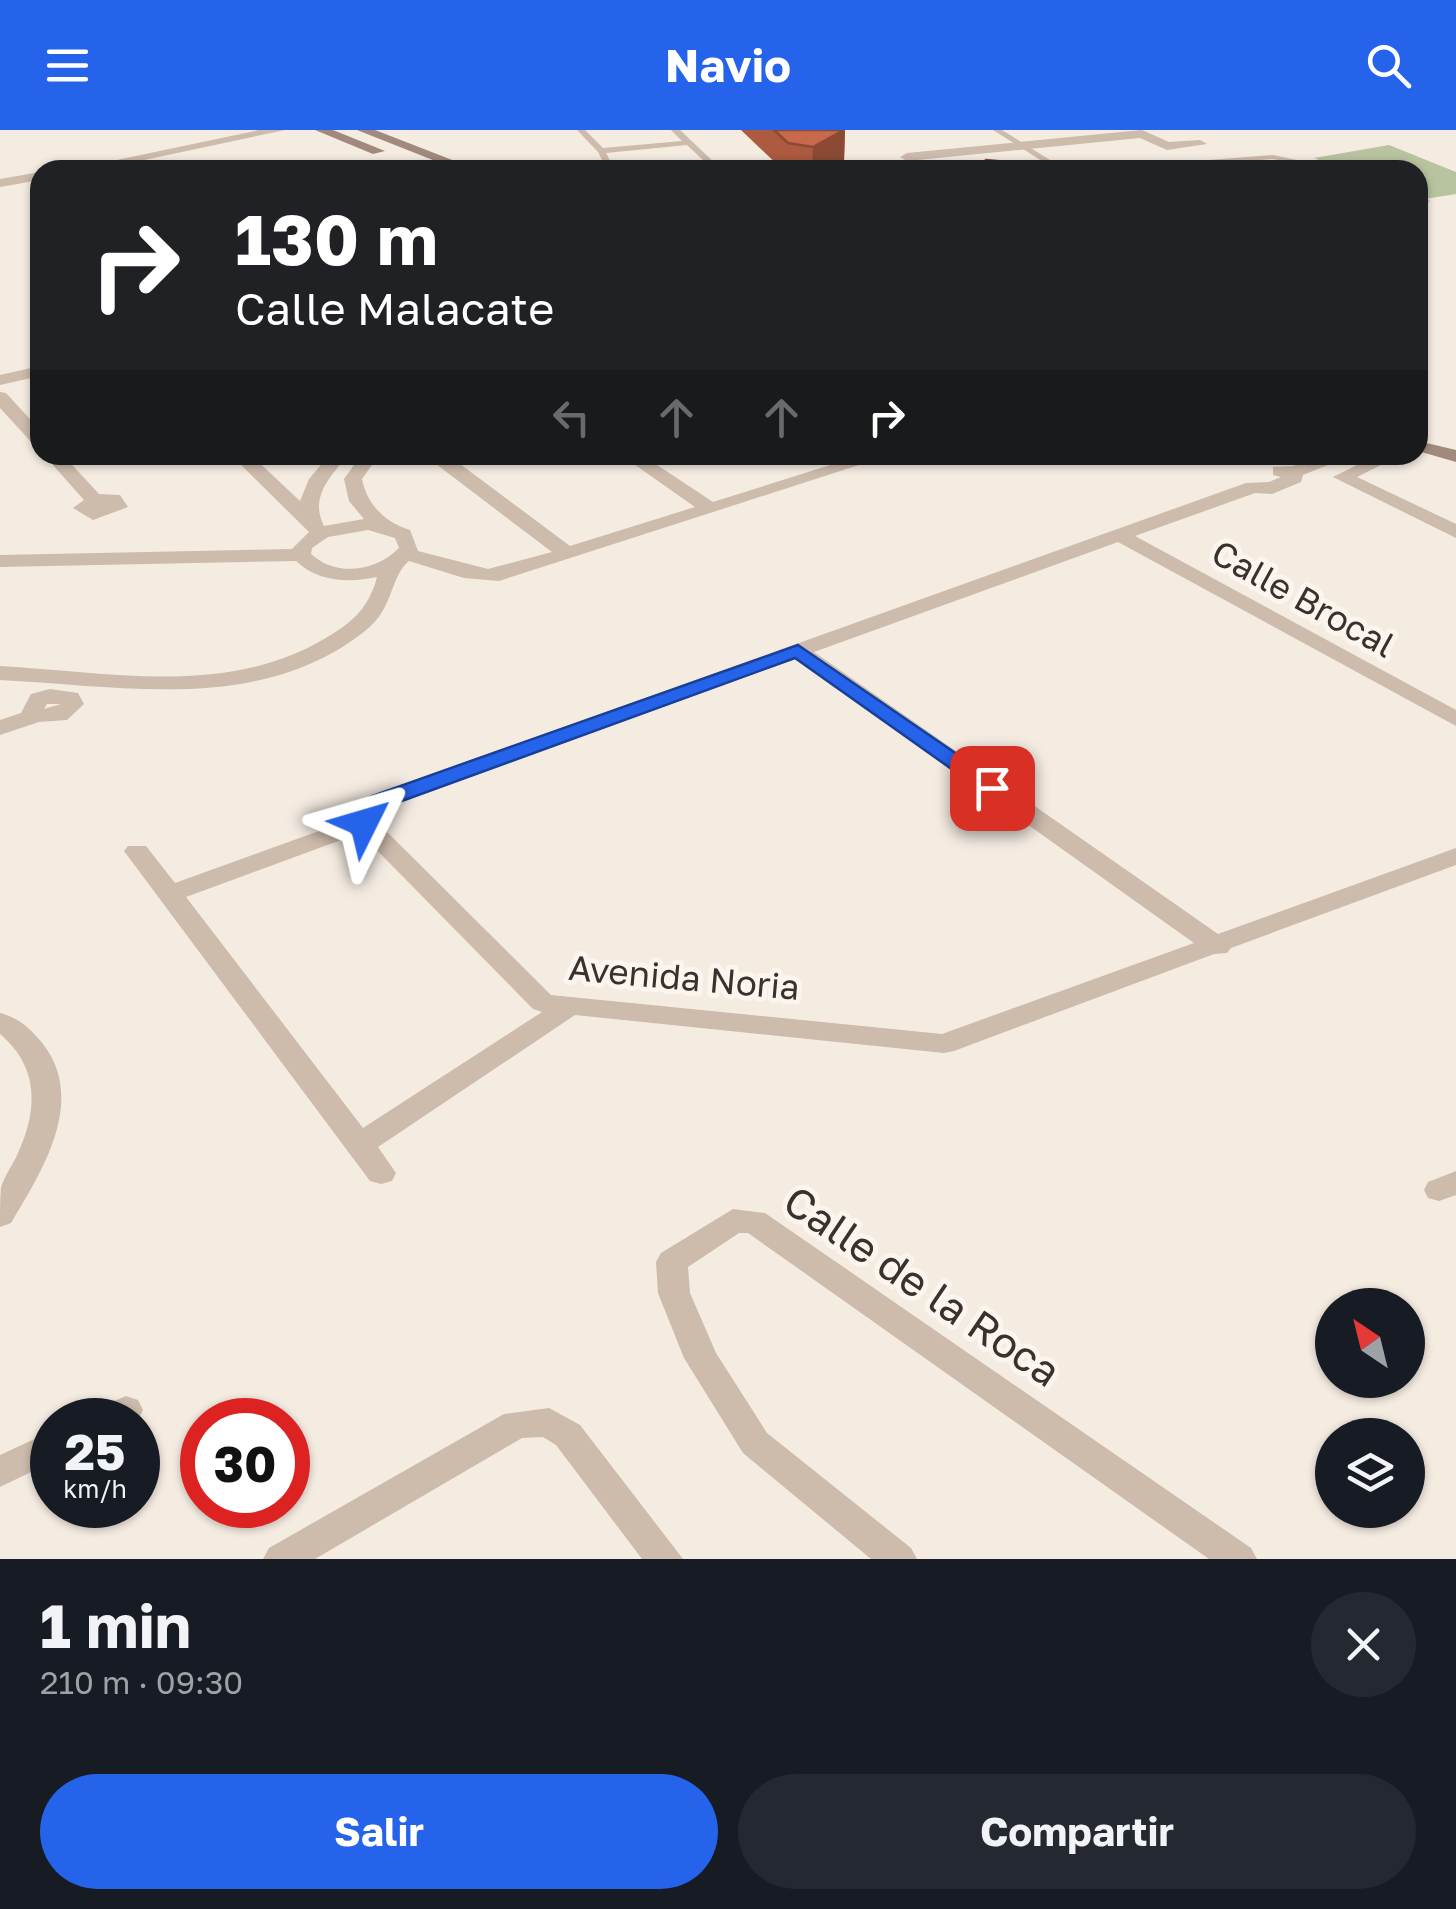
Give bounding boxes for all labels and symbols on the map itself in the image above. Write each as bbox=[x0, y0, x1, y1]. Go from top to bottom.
street label: Calle Brocal bbox=[1205, 531, 1402, 666]
pin bbox=[950, 746, 1035, 831]
position arrow bbox=[312, 771, 416, 875]
street label: Avenida Noria bbox=[567, 946, 801, 1008]
street label: Calle de la Roca bbox=[775, 1174, 1070, 1396]
north arrow bbox=[1315, 1288, 1425, 1398]
speed limit sign: 30 bbox=[180, 1398, 310, 1528]

